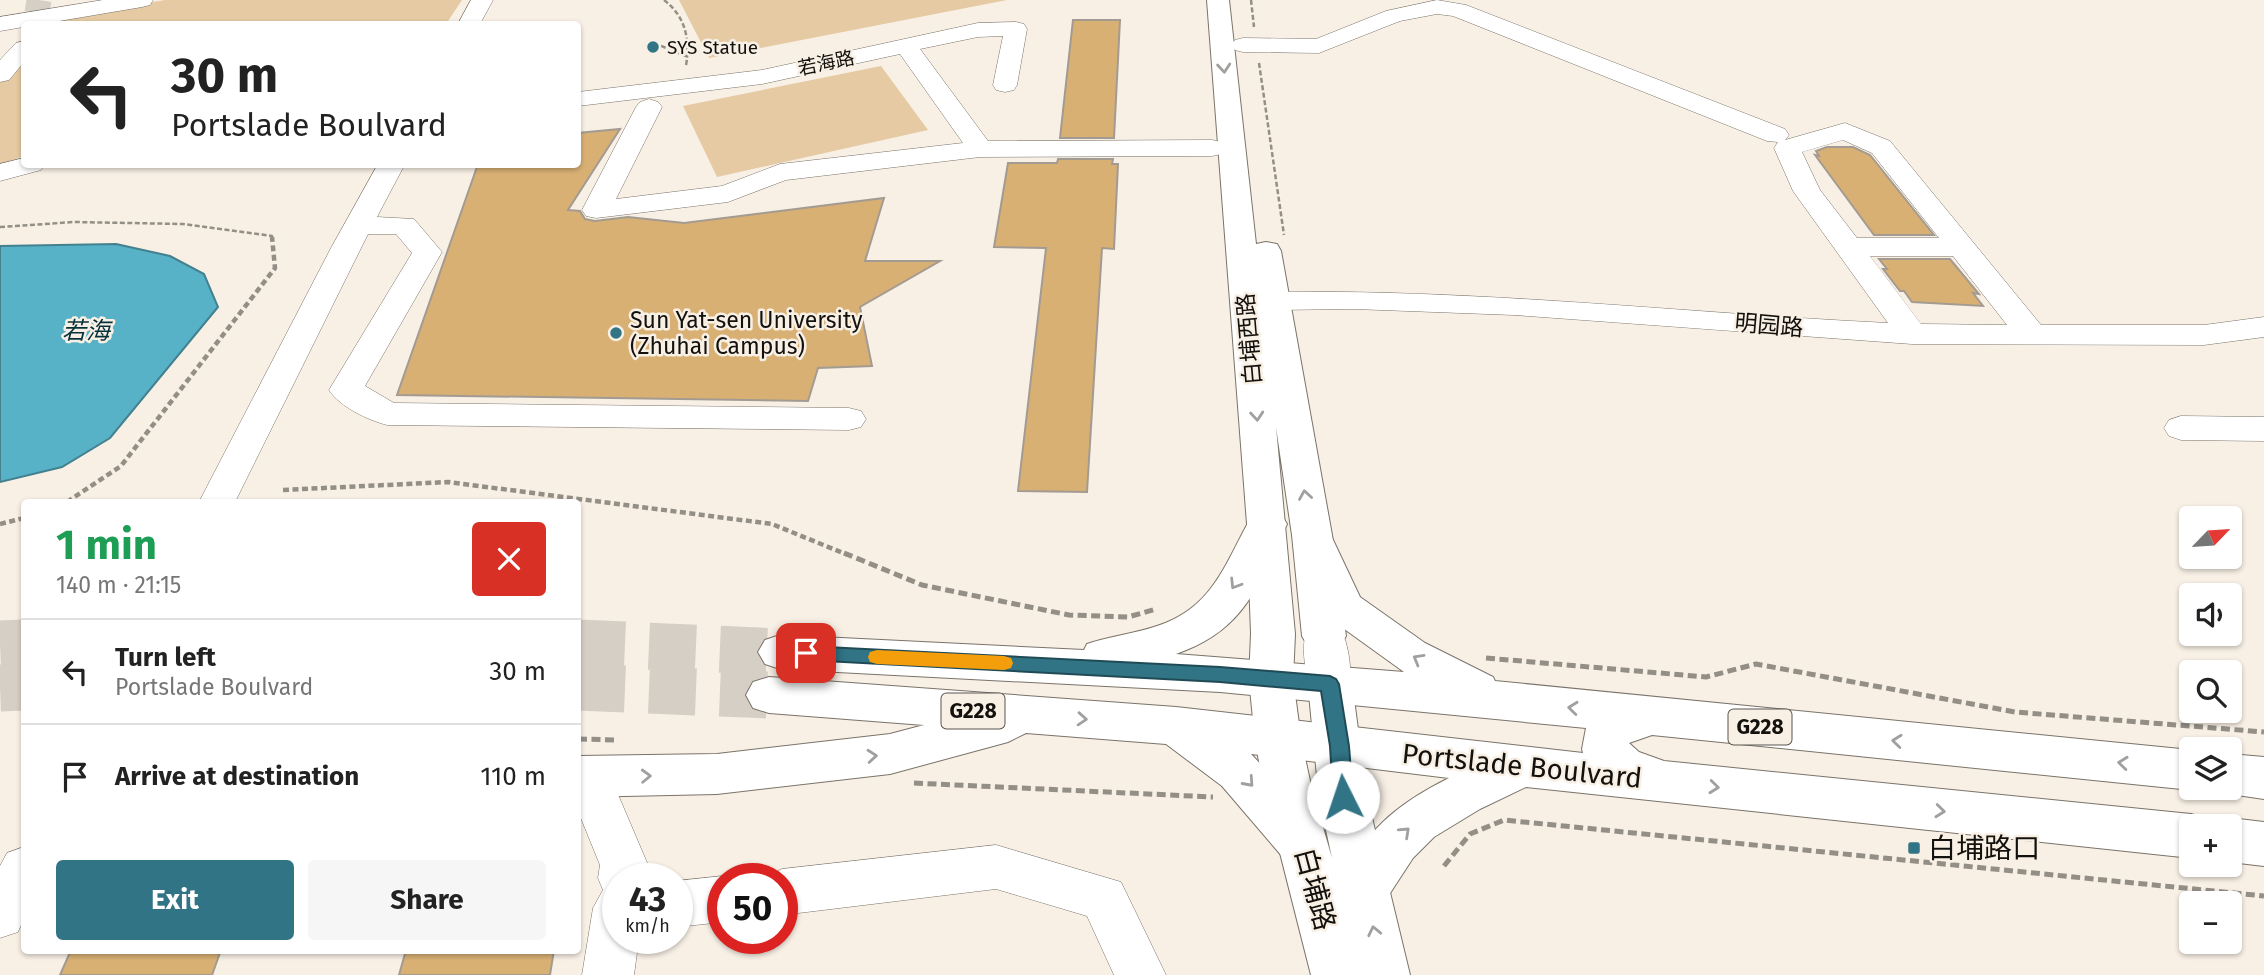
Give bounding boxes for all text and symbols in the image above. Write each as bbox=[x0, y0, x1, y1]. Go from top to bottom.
place label: SYS Statue bbox=[667, 36, 758, 59]
marker: SYS Statue bbox=[645, 39, 661, 55]
text: 30 m bbox=[171, 46, 278, 105]
street label: 若海路 bbox=[796, 46, 856, 80]
icon: left bbox=[56, 49, 147, 140]
one-way arrow bbox=[1216, 63, 1231, 74]
text: Portslade Boulvard bbox=[171, 106, 447, 144]
street label: 白埔西路 bbox=[1231, 292, 1267, 386]
place label: Sun Yat-sen University (Zhuhai Campus) bbox=[630, 306, 863, 360]
street label: 明园路 bbox=[1733, 308, 1805, 342]
water label: 若海 bbox=[62, 317, 113, 345]
marker: Sun Yat-sen University (Zhuhai Campus) bbox=[608, 325, 624, 341]
one-way arrow bbox=[1249, 411, 1264, 422]
one-way arrow bbox=[1298, 490, 1313, 501]
north arrow bbox=[2179, 506, 2242, 569]
map controls bbox=[2179, 506, 2242, 954]
text: 1 min bbox=[56, 520, 157, 570]
button: close bbox=[472, 522, 546, 596]
text: 140 m · 21:15 bbox=[56, 571, 181, 599]
one-way arrow bbox=[1231, 576, 1244, 589]
button: sound bbox=[2179, 583, 2242, 646]
pin bbox=[776, 623, 836, 683]
icon: arrive bbox=[787, 634, 825, 672]
text: Turn left bbox=[115, 642, 216, 673]
icon: left bbox=[56, 653, 94, 691]
one-way arrow bbox=[1413, 654, 1426, 667]
text: 30 m bbox=[489, 656, 546, 687]
button: search bbox=[2179, 660, 2242, 723]
text: Portslade Boulvard bbox=[115, 673, 313, 701]
road number: G228 bbox=[942, 694, 1004, 728]
one-way arrow bbox=[1567, 700, 1579, 715]
road number: G228 bbox=[1728, 710, 1792, 744]
one-way arrow bbox=[1077, 711, 1088, 726]
one-way arrow bbox=[1891, 733, 1903, 748]
street label: Portslade Boulvard bbox=[1400, 737, 1644, 795]
button: layers bbox=[2179, 737, 2242, 800]
one-way arrow bbox=[867, 749, 878, 764]
one-way arrow bbox=[2117, 756, 2129, 771]
icon: arrive bbox=[56, 758, 94, 796]
position arrow bbox=[1306, 760, 1380, 834]
text: Arrive at destination bbox=[115, 761, 359, 792]
text: 110 m bbox=[480, 761, 546, 792]
one-way arrow bbox=[640, 768, 651, 783]
one-way arrow bbox=[1241, 774, 1253, 787]
one-way arrow bbox=[1709, 779, 1720, 794]
one-way arrow bbox=[1934, 803, 1946, 818]
button: + bbox=[2179, 814, 2242, 877]
one-way arrow bbox=[1397, 828, 1410, 840]
place label: 白埔路口 bbox=[1928, 832, 2040, 865]
marker: 白埔路口 bbox=[1906, 840, 1922, 856]
street label: 白埔路 bbox=[1288, 844, 1342, 934]
button: Exit bbox=[56, 860, 294, 940]
button: Share bbox=[308, 860, 546, 940]
speed limit sign: 50 bbox=[707, 863, 798, 954]
text: 43 bbox=[629, 878, 666, 920]
button: − bbox=[2179, 891, 2242, 954]
text: km/h bbox=[625, 915, 670, 937]
one-way arrow bbox=[1368, 925, 1383, 937]

